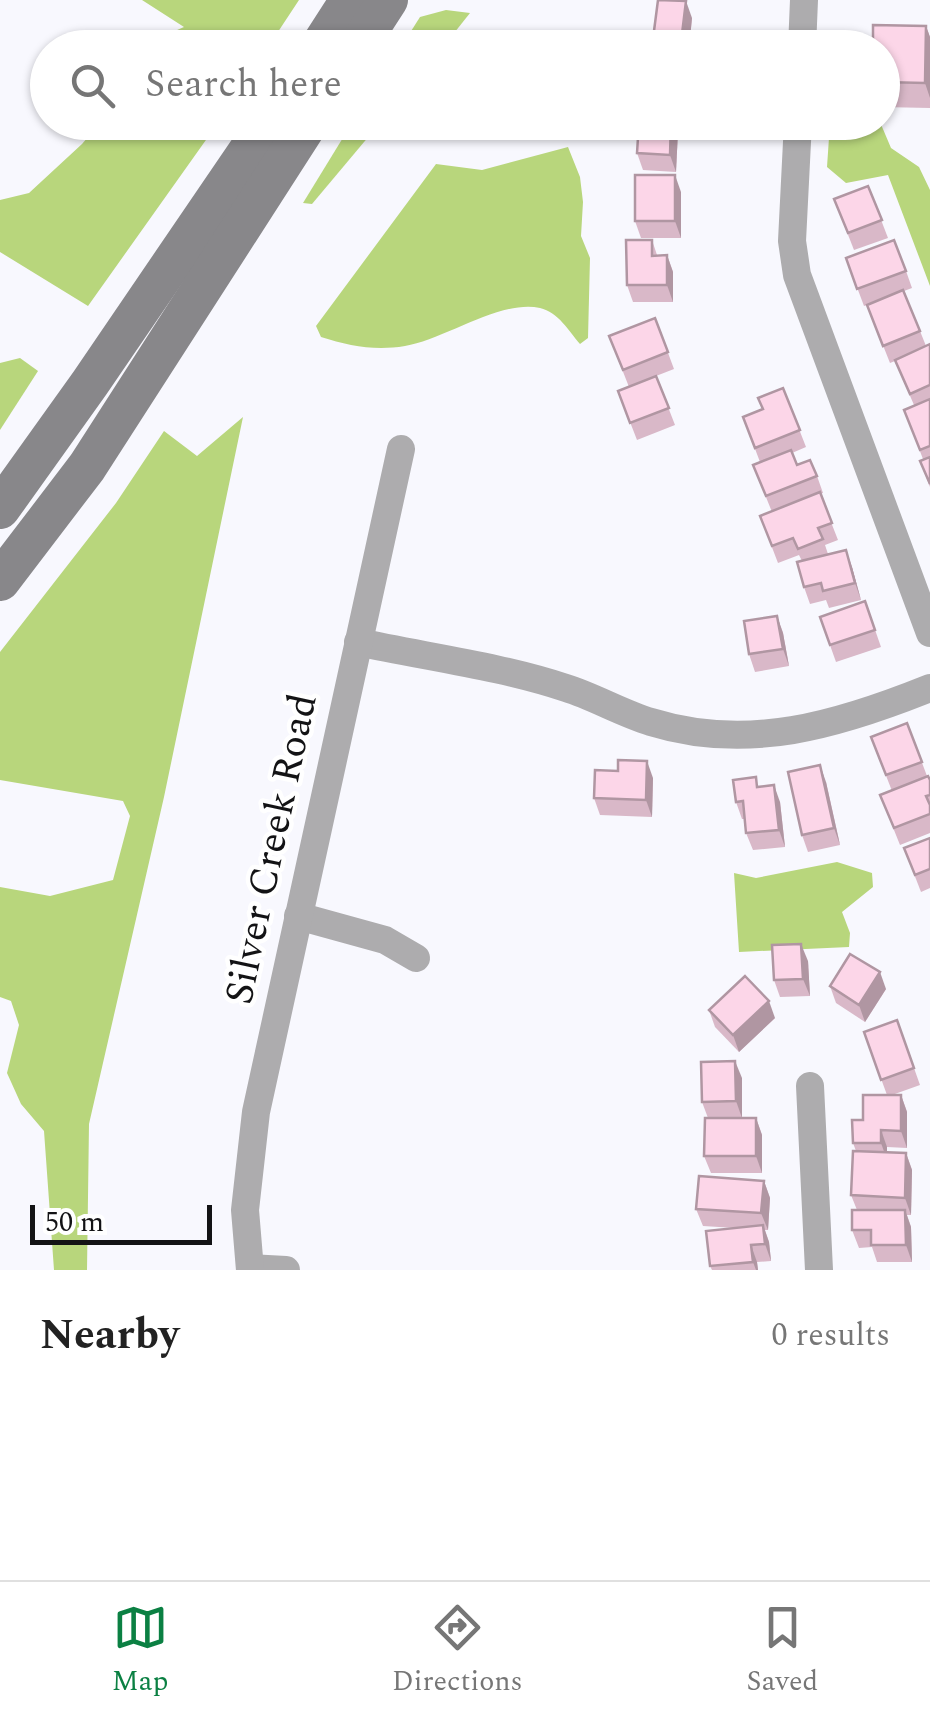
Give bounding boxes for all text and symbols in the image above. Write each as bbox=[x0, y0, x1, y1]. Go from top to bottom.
search box bbox=[30, 30, 900, 140]
text: Search here bbox=[145, 56, 342, 114]
icon: search bbox=[65, 58, 120, 113]
street label: Silver Creek Road bbox=[209, 688, 335, 1010]
scale bar bbox=[30, 1200, 212, 1244]
text: 50 m bbox=[45, 1201, 104, 1244]
text: Nearby bbox=[40, 1304, 179, 1367]
text: 0 results bbox=[771, 1311, 890, 1360]
tab: Map bbox=[112, 1600, 168, 1703]
tab: Directions bbox=[392, 1600, 523, 1703]
tab: Saved bbox=[746, 1600, 818, 1703]

